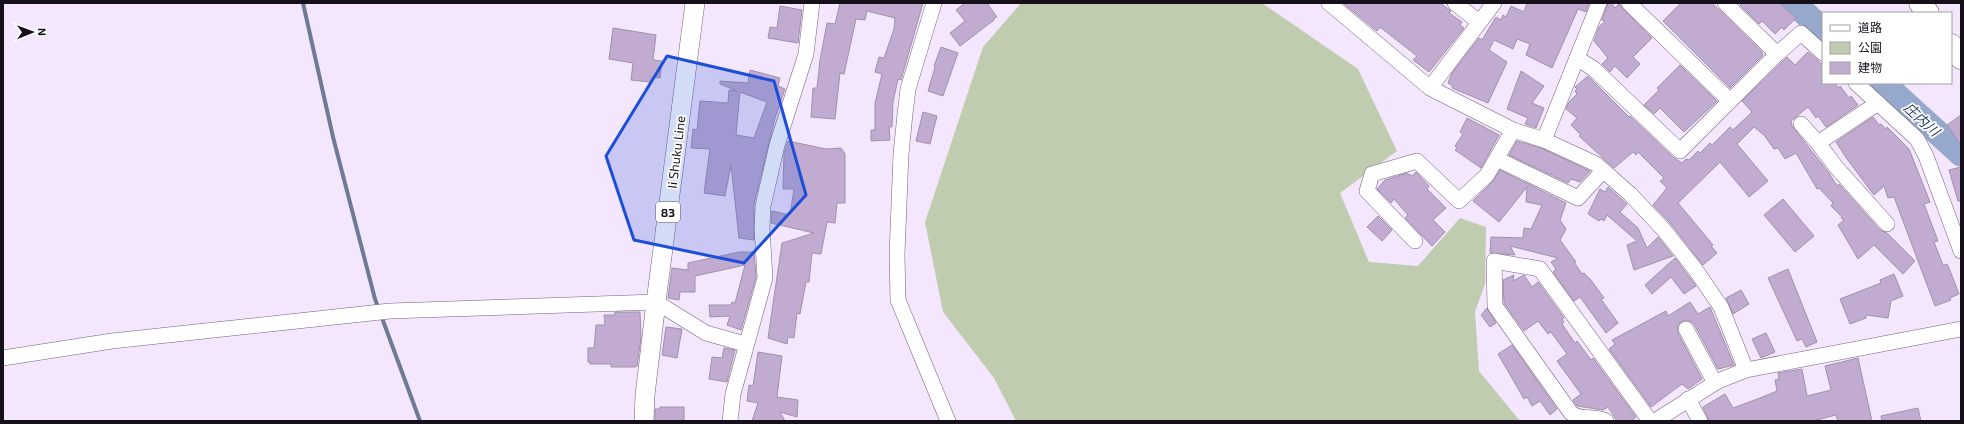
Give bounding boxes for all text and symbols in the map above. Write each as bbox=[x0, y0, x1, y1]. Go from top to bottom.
north arrow bbox=[12, 12, 52, 52]
legend bbox=[1822, 12, 1952, 84]
text: 道路 bbox=[1858, 20, 1882, 34]
text: N bbox=[36, 28, 49, 36]
text: 公園 bbox=[1858, 40, 1882, 54]
text: 建物 bbox=[1858, 60, 1882, 74]
water label: 庄内川 bbox=[1901, 99, 1945, 141]
street label: Ii Shuku Line bbox=[664, 115, 688, 189]
road number: 83 bbox=[656, 202, 680, 222]

